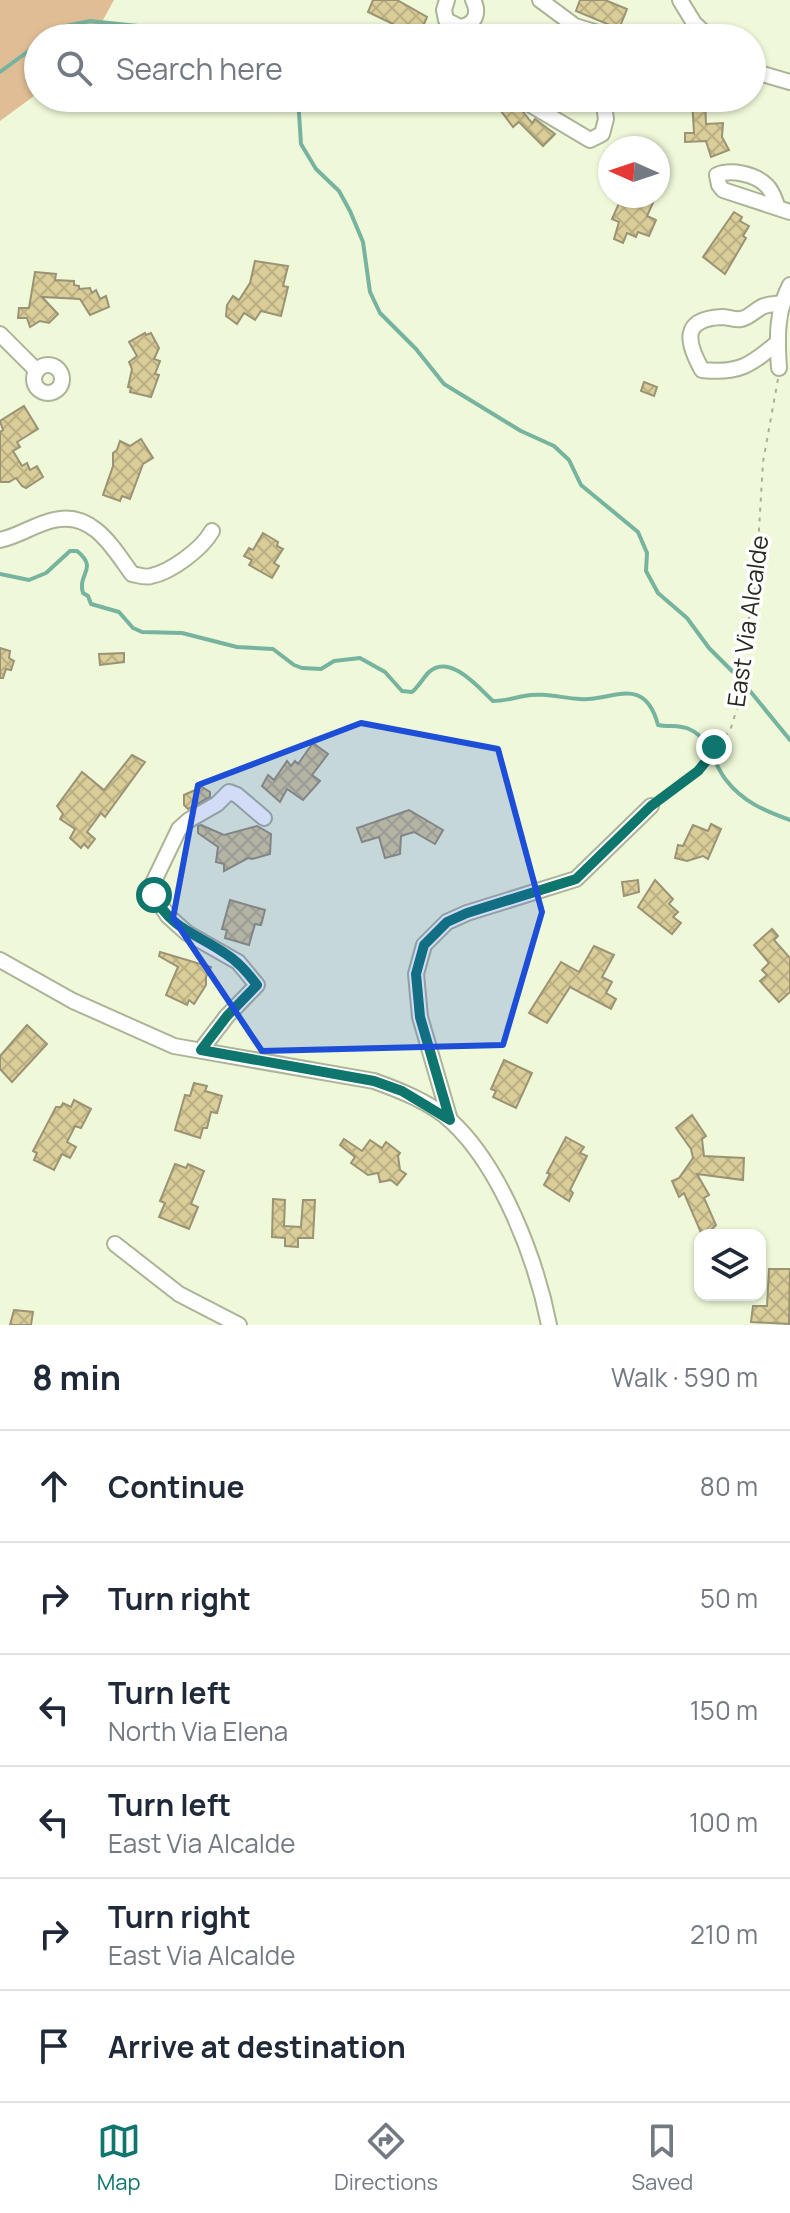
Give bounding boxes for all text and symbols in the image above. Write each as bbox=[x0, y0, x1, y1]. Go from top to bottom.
search box bbox=[24, 24, 766, 112]
icon: search bbox=[52, 46, 96, 90]
text: Search here bbox=[116, 48, 283, 89]
north arrow bbox=[598, 136, 670, 208]
street label: East Via Alcalde bbox=[719, 533, 775, 709]
route end bbox=[696, 729, 732, 765]
route start bbox=[136, 877, 172, 913]
map controls bbox=[694, 1229, 766, 1301]
button: layers bbox=[694, 1229, 766, 1301]
text: 8 min bbox=[32, 1354, 121, 1400]
text: Walk · 590 m bbox=[611, 1359, 758, 1395]
icon: ahead bbox=[32, 1464, 76, 1508]
text: Continue bbox=[108, 1466, 244, 1507]
text: 80 m bbox=[700, 1468, 758, 1504]
icon: right bbox=[32, 1576, 76, 1620]
text: Turn right bbox=[108, 1578, 251, 1619]
text: 50 m bbox=[700, 1580, 758, 1616]
text: Turn left bbox=[108, 1672, 231, 1713]
icon: left bbox=[32, 1688, 76, 1732]
text: 150 m bbox=[690, 1692, 758, 1728]
text: North Via Elena bbox=[108, 1713, 288, 1749]
text: Turn left bbox=[108, 1784, 231, 1825]
icon: left bbox=[32, 1800, 76, 1844]
text: 100 m bbox=[689, 1804, 758, 1840]
text: East Via Alcalde bbox=[108, 1825, 295, 1861]
text: Turn right bbox=[108, 1896, 251, 1937]
icon: right bbox=[32, 1912, 76, 1956]
text: 210 m bbox=[690, 1916, 758, 1952]
text: East Via Alcalde bbox=[108, 1937, 295, 1973]
icon: arrive bbox=[32, 2024, 76, 2068]
text: Arrive at destination bbox=[108, 2026, 406, 2067]
tab: Map bbox=[97, 2119, 141, 2197]
tab: Directions bbox=[334, 2119, 438, 2197]
tab: Saved bbox=[631, 2119, 693, 2197]

